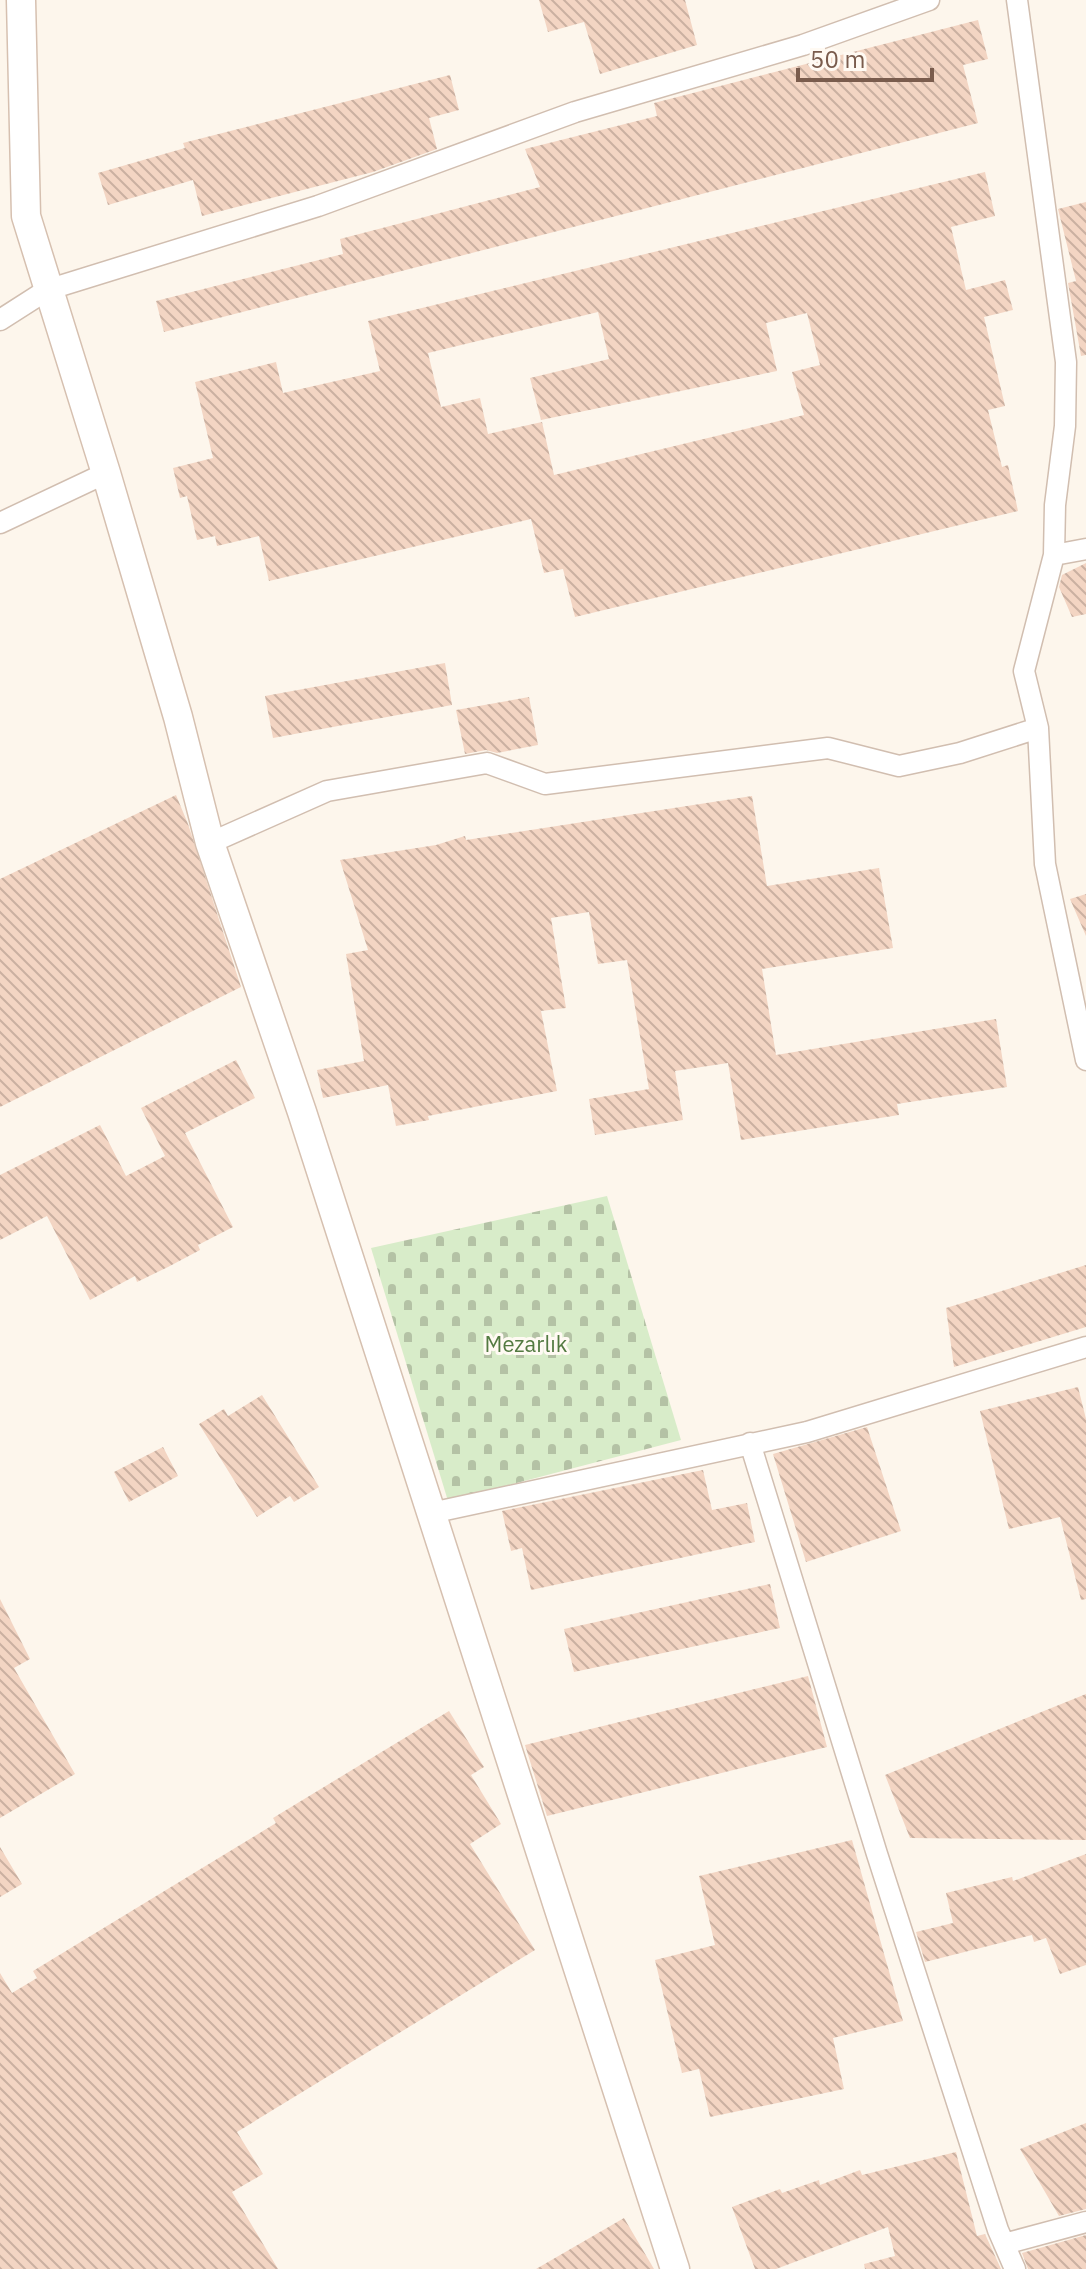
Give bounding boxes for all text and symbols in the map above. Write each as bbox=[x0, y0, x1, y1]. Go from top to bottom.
scale bar bbox=[798, 32, 932, 82]
text: 50 m bbox=[810, 43, 865, 75]
park label: Mezarlık bbox=[485, 1329, 568, 1358]

